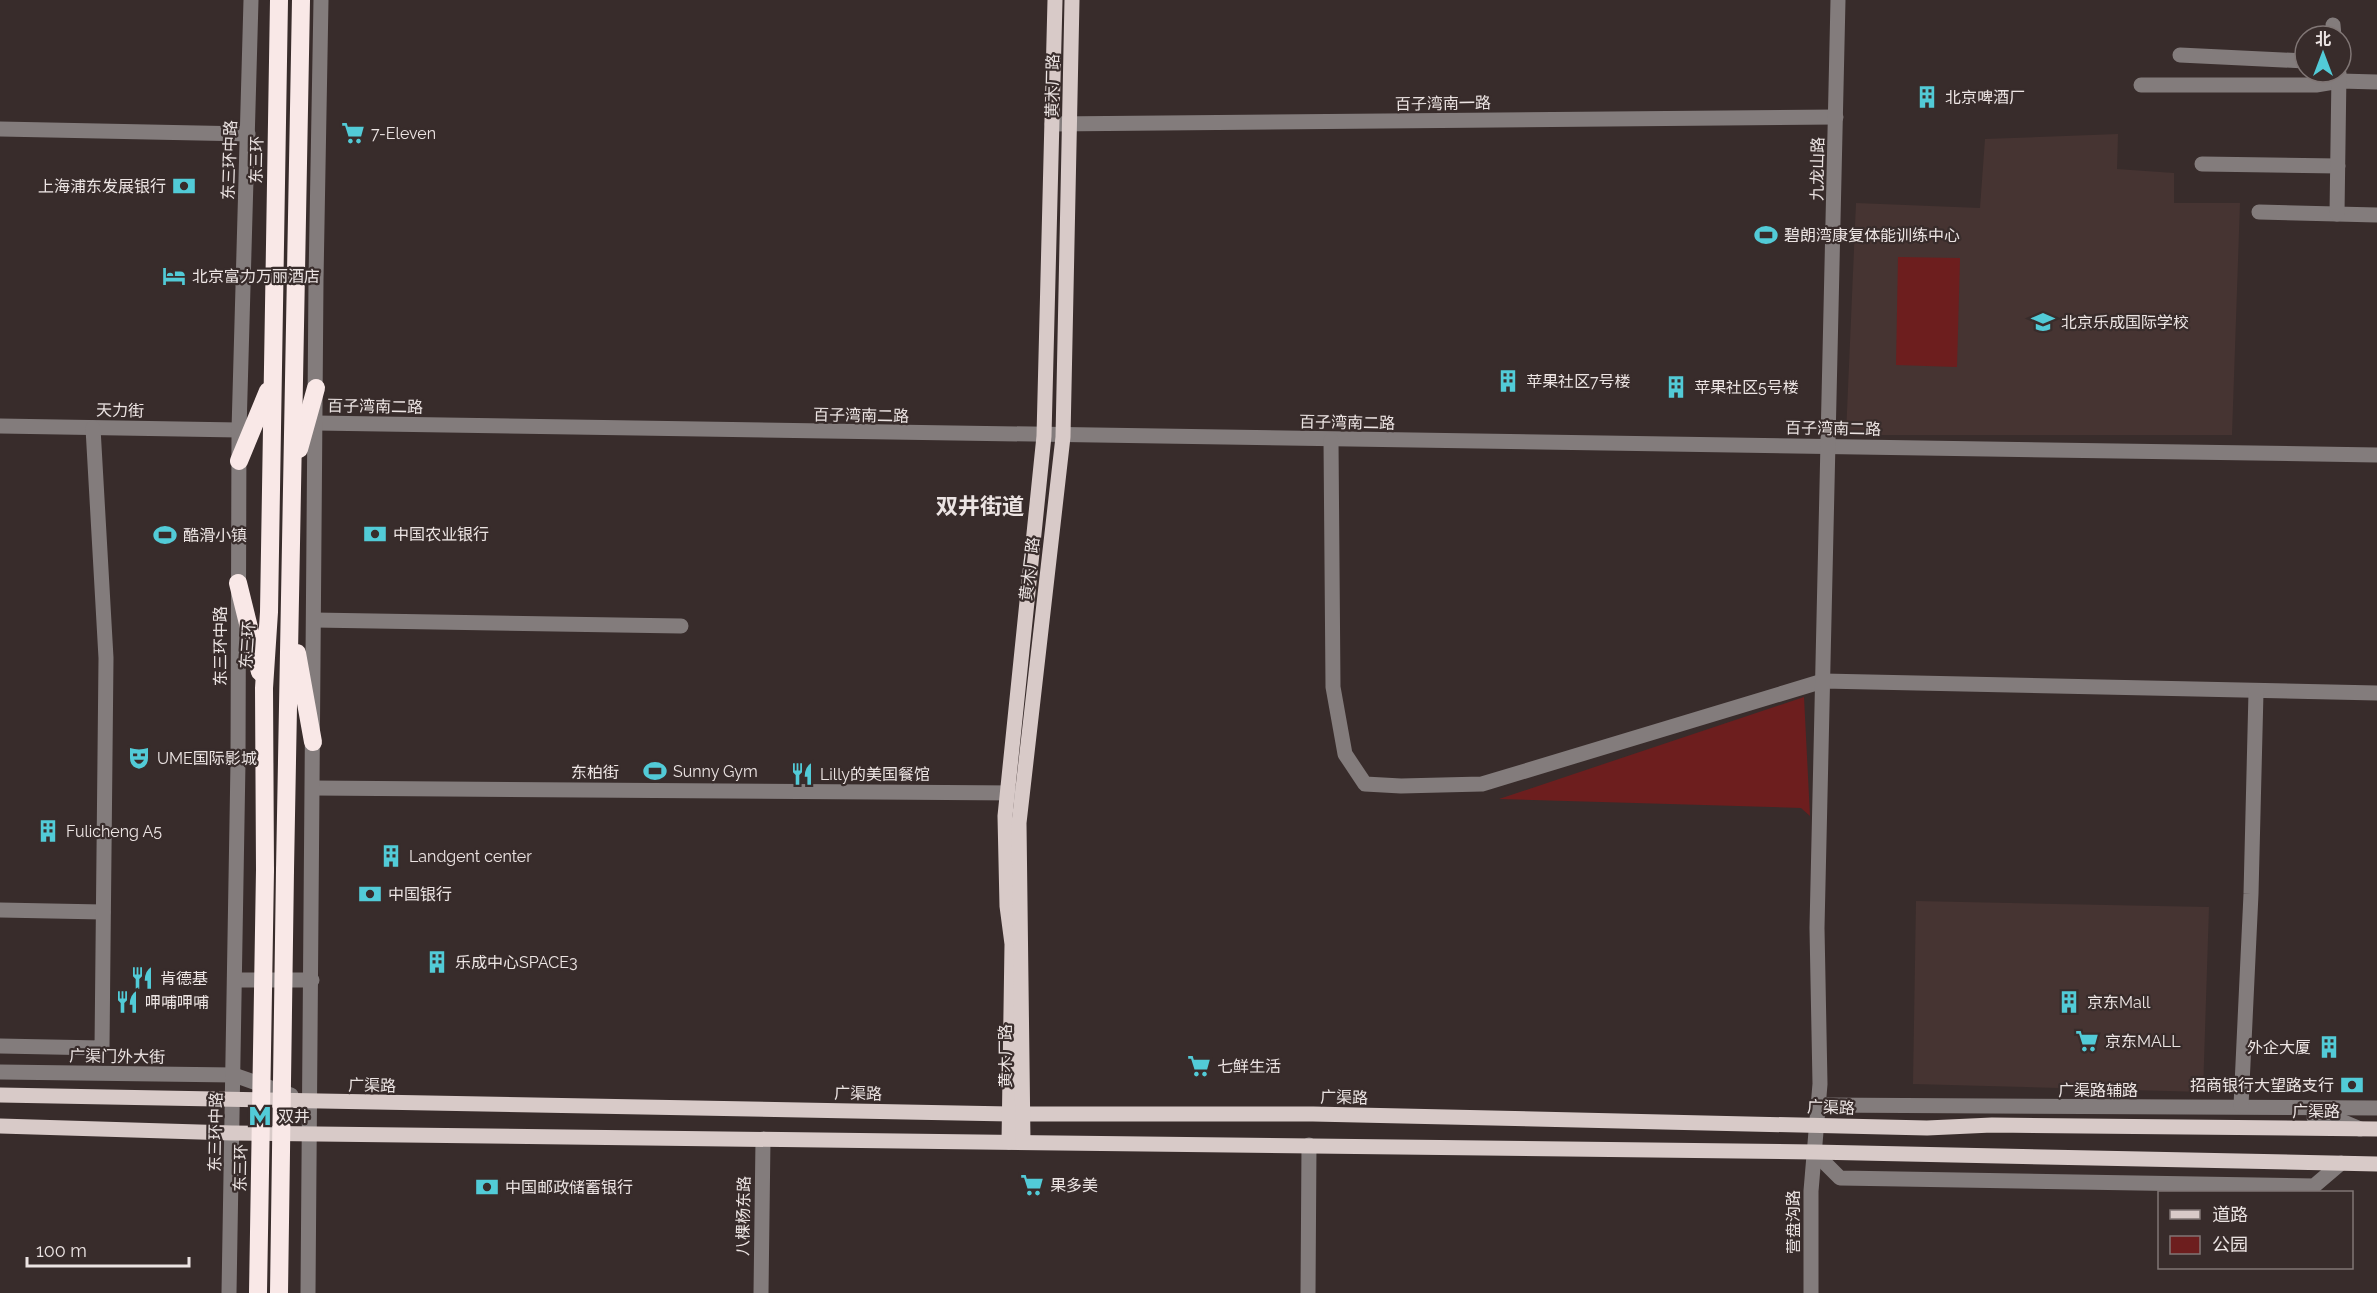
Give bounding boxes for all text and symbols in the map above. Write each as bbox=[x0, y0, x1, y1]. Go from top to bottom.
north arrow bbox=[2293, 24, 2353, 84]
text: 北 bbox=[2315, 30, 2331, 49]
street label: 黄木厂路 bbox=[1042, 54, 1063, 118]
building icon: 北京啤酒厂 bbox=[1914, 84, 1940, 110]
place label: 北京啤酒厂 bbox=[1945, 88, 2025, 107]
street label: 百子湾南一路 bbox=[1395, 93, 1491, 114]
street label: 东三环中路 bbox=[219, 120, 240, 200]
supermarket icon: 7-Eleven bbox=[340, 120, 366, 146]
place label: 7-Eleven bbox=[371, 124, 436, 143]
street label: 东三环 bbox=[247, 136, 266, 184]
street label: 九龙山路 bbox=[1807, 137, 1828, 201]
bank icon: 上海浦东发展银行 bbox=[171, 173, 197, 199]
place label: 上海浦东发展银行 bbox=[38, 177, 166, 196]
sports icon: 碧朗湾康复体能训练中心 bbox=[1753, 222, 1779, 248]
place label: 碧朗湾康复体能训练中心 bbox=[1784, 226, 1960, 245]
hotel icon: 北京富力万丽酒店 bbox=[161, 263, 187, 289]
place label: 北京富力万丽酒店 bbox=[192, 267, 320, 286]
school or university icon: 北京乐成国际学校 bbox=[2030, 309, 2056, 335]
place label: 北京乐成国际学校 bbox=[2061, 313, 2189, 332]
building icon: 苹果社区7号楼 bbox=[1495, 368, 1521, 394]
place label: 苹果社区7号楼 bbox=[1526, 372, 1631, 391]
building icon: 苹果社区5号楼 bbox=[1663, 374, 1689, 400]
place label: 苹果社区5号楼 bbox=[1694, 378, 1799, 397]
street label: 百子湾南二路 bbox=[327, 396, 423, 417]
street label: 天力街 bbox=[96, 401, 144, 420]
street label: 百子湾南二路 bbox=[813, 405, 909, 426]
street label: 百子湾南二路 bbox=[1299, 412, 1395, 433]
street label: 百子湾南二路 bbox=[1785, 418, 1881, 439]
district label: 双井街道 bbox=[936, 493, 1024, 519]
bank icon: 中国农业银行 bbox=[362, 521, 388, 547]
sports icon: 酷滑小镇 bbox=[152, 522, 178, 548]
place label: 中国农业银行 bbox=[393, 525, 489, 544]
place label: 酷滑小镇 bbox=[183, 526, 247, 545]
street label: 黄木厂路 bbox=[1016, 536, 1043, 602]
street label: 东三环中路 bbox=[211, 606, 230, 686]
street label: 东三环 bbox=[236, 620, 259, 670]
theatre icon: UME国际影城 bbox=[126, 745, 152, 771]
place label: UME国际影城 bbox=[157, 749, 257, 768]
sports icon: Sunny Gym bbox=[642, 758, 668, 784]
restaurant icon: Lilly的美国餐馆 bbox=[789, 761, 815, 787]
place label: Sunny Gym bbox=[673, 762, 758, 781]
street label: 东柏街 bbox=[571, 763, 619, 782]
place label: Lilly的美国餐馆 bbox=[820, 765, 930, 784]
building icon: Fulicheng A5 bbox=[35, 818, 61, 844]
place label: Fulicheng A5 bbox=[66, 822, 162, 841]
building icon: Landgent center bbox=[378, 843, 404, 869]
place label: Landgent center bbox=[409, 847, 532, 866]
bank icon: 中国银行 bbox=[357, 881, 383, 907]
place label: 中国银行 bbox=[388, 885, 452, 904]
building icon: 乐成中心SPACE3 bbox=[424, 949, 450, 975]
place label: 乐成中心SPACE3 bbox=[455, 953, 578, 972]
restaurant icon: 肯德基 bbox=[129, 965, 155, 991]
place label: 肯德基 bbox=[160, 969, 208, 988]
restaurant icon: 呷哺呷哺 bbox=[114, 989, 140, 1015]
building icon: 京东Mall bbox=[2056, 989, 2082, 1015]
place label: 呷哺呷哺 bbox=[145, 993, 209, 1012]
place label: 京东Mall bbox=[2087, 993, 2151, 1012]
street label: 黄木厂路 bbox=[996, 1024, 1015, 1088]
supermarket icon: 京东MALL bbox=[2074, 1028, 2100, 1054]
place label: 京东MALL bbox=[2105, 1032, 2181, 1051]
building icon: 外企大厦 bbox=[2316, 1034, 2342, 1060]
place label: 外企大厦 bbox=[2247, 1038, 2311, 1057]
street label: 广渠门外大街 bbox=[69, 1046, 165, 1067]
supermarket icon: 七鲜生活 bbox=[1186, 1053, 1212, 1079]
place label: 七鲜生活 bbox=[1217, 1057, 1281, 1076]
bank icon: 招商银行大望路支行 bbox=[2339, 1072, 2365, 1098]
street label: 广渠路 bbox=[348, 1076, 396, 1095]
place label: 招商银行大望路支行 bbox=[2190, 1076, 2334, 1095]
street label: 广渠路辅路 bbox=[2058, 1081, 2138, 1100]
street label: 广渠路 bbox=[834, 1084, 882, 1103]
street label: 广渠路 bbox=[1320, 1088, 1368, 1107]
street label: 东三环中路 bbox=[205, 1092, 226, 1172]
street label: 广渠路 bbox=[1807, 1097, 1855, 1118]
street label: 广渠路 bbox=[2292, 1102, 2340, 1121]
metro station icon: 双井 bbox=[247, 1103, 273, 1129]
place label: 双井 bbox=[278, 1107, 310, 1126]
street label: 东三环 bbox=[231, 1144, 250, 1192]
supermarket icon: 果多美 bbox=[1019, 1172, 1045, 1198]
bank icon: 中国邮政储蓄银行 bbox=[474, 1174, 500, 1200]
street label: 八棵杨东路 bbox=[733, 1176, 754, 1256]
place label: 果多美 bbox=[1050, 1176, 1098, 1195]
place label: 中国邮政储蓄银行 bbox=[505, 1178, 633, 1197]
street label: 营盘沟路 bbox=[1784, 1190, 1803, 1254]
legend bbox=[2158, 1191, 2353, 1269]
text: 道路 bbox=[2212, 1204, 2248, 1225]
scale bar bbox=[27, 1230, 189, 1268]
text: 公园 bbox=[2212, 1234, 2248, 1255]
text: 100 m bbox=[36, 1240, 87, 1261]

